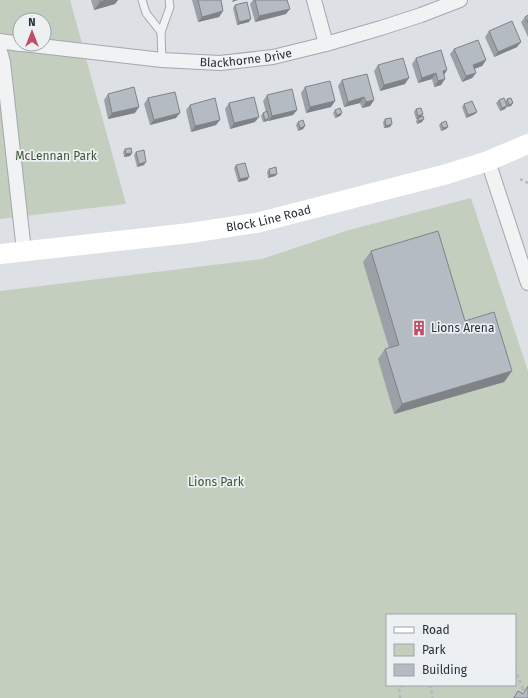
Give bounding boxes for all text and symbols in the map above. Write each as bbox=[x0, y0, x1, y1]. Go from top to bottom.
north arrow bbox=[12, 12, 52, 52]
text: N bbox=[28, 16, 36, 29]
street label: Blackhorne Drive bbox=[199, 46, 293, 70]
park label: McLennan Park bbox=[15, 149, 98, 163]
street label: Block Line Road bbox=[225, 202, 312, 234]
building icon: Lions Arena bbox=[410, 319, 428, 337]
place label: Lions Arena bbox=[431, 321, 494, 335]
park label: Lions Park bbox=[188, 475, 245, 489]
legend bbox=[386, 614, 516, 686]
text: Road bbox=[422, 623, 450, 637]
text: Park bbox=[422, 643, 446, 657]
text: Building bbox=[422, 663, 468, 677]

